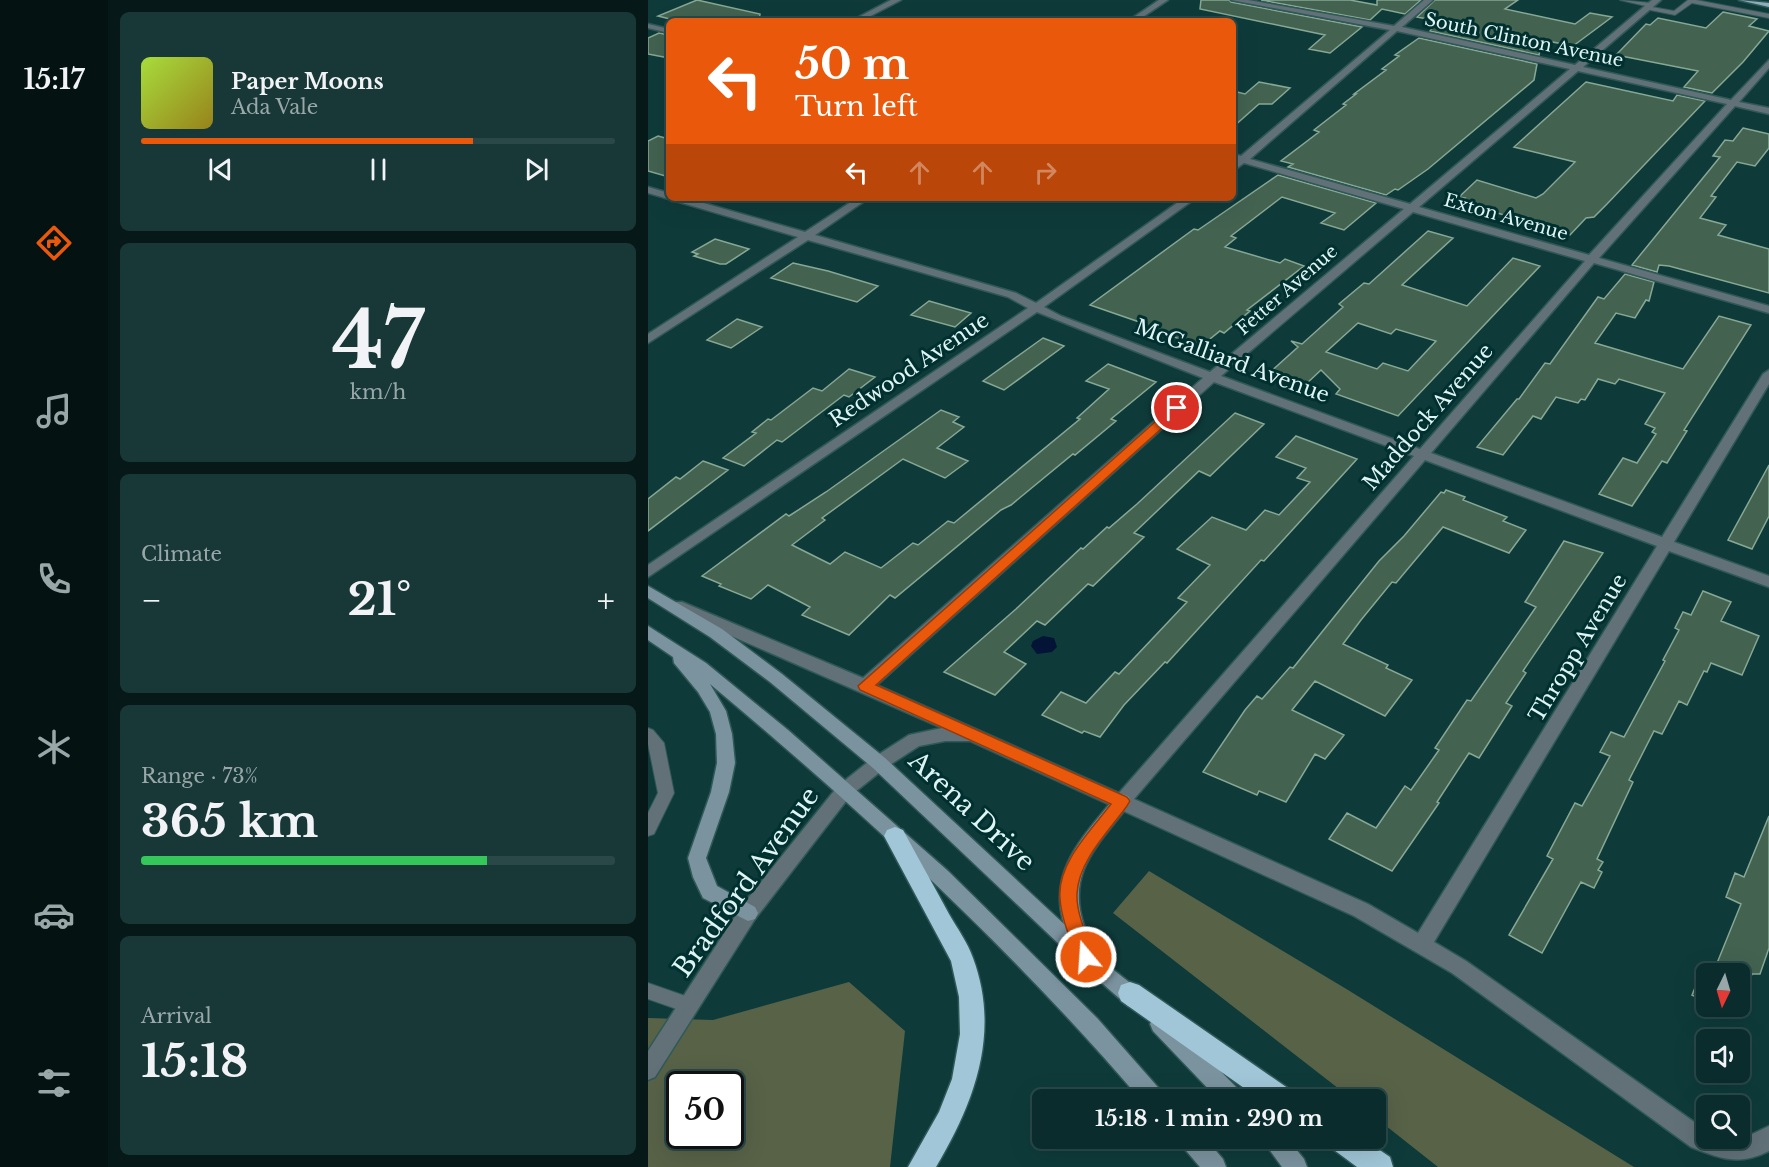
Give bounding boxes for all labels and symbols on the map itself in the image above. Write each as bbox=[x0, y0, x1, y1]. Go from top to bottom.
street label: South Clinton Avenue bbox=[1423, 8, 1625, 72]
street label: Exton Avenue bbox=[1441, 189, 1571, 245]
street label: Fetter Avenue bbox=[1232, 240, 1342, 340]
street label: Redwood Avenue bbox=[824, 307, 994, 433]
street label: McGalliard Avenue bbox=[1131, 314, 1333, 408]
street label: Maddock Avenue bbox=[1357, 338, 1499, 496]
pin bbox=[1151, 382, 1202, 433]
street label: Thropp Avenue bbox=[1523, 569, 1633, 727]
street label: Arena Drive bbox=[902, 744, 1042, 878]
street label: Bradford Avenue bbox=[666, 781, 826, 983]
position arrow bbox=[1054, 925, 1118, 989]
north arrow bbox=[1696, 963, 1750, 1017]
speed limit sign: 50 bbox=[666, 1071, 744, 1149]

